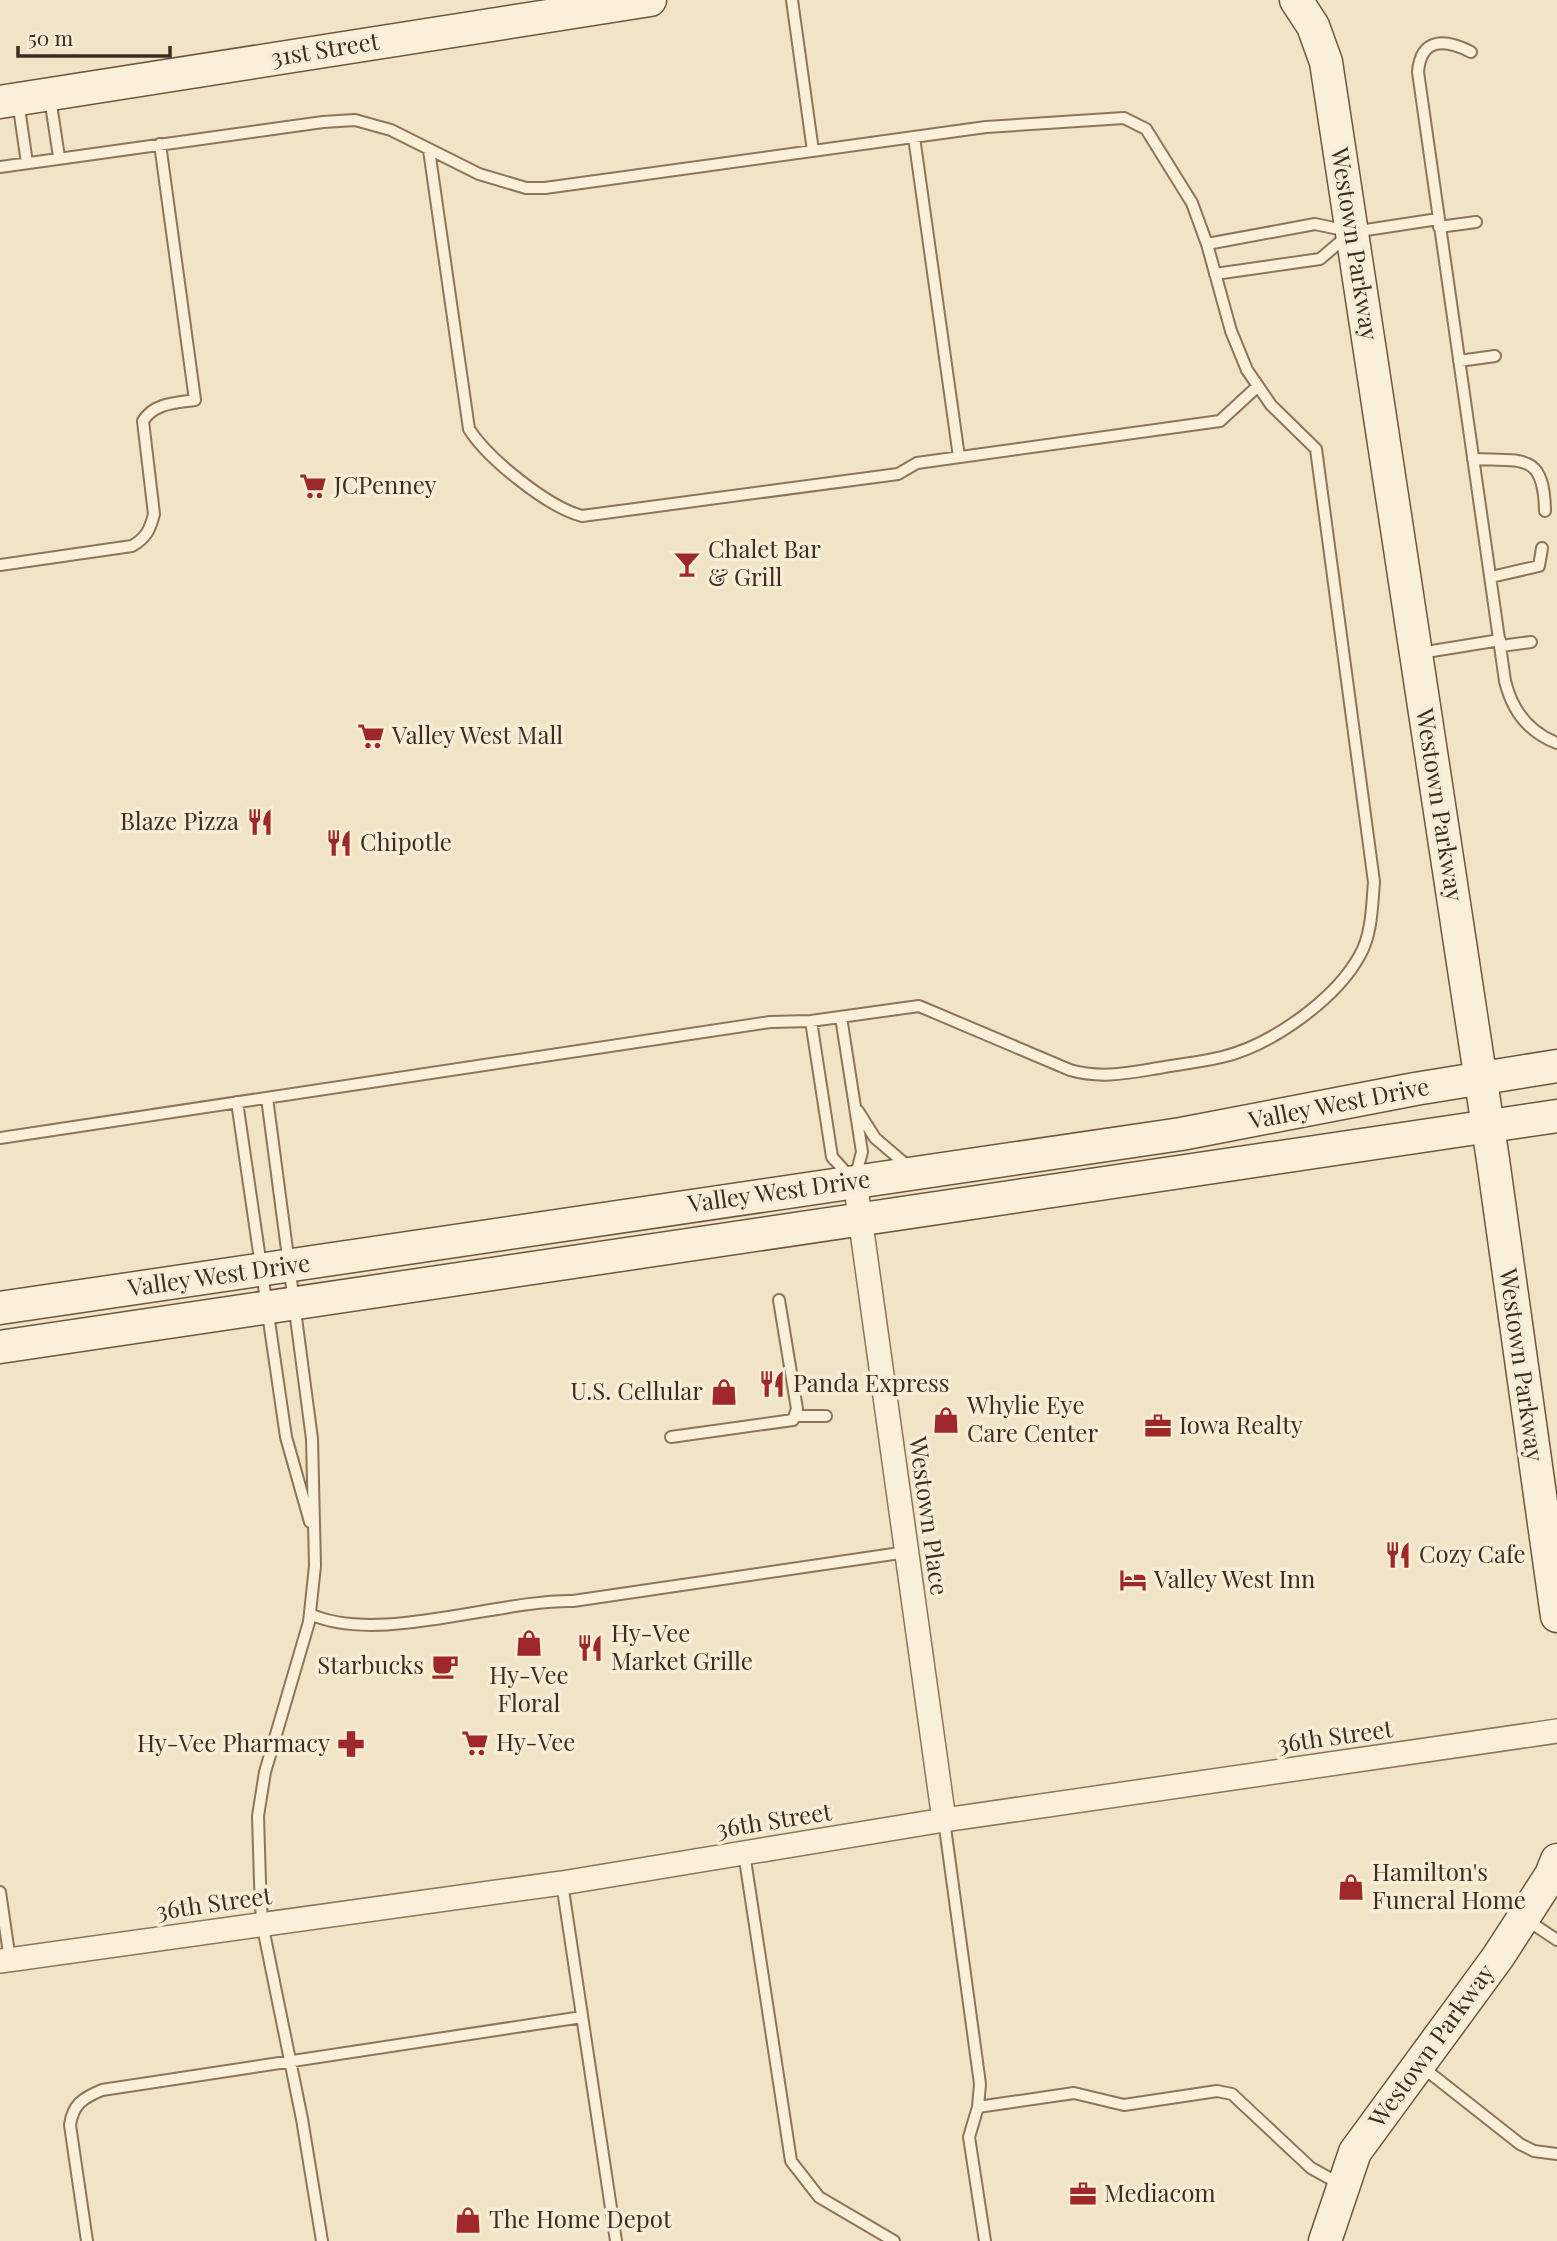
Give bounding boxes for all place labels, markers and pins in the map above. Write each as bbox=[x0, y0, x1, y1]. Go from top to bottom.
place label: JCPenney bbox=[333, 468, 437, 500]
supermarket icon: JCPenney bbox=[298, 471, 328, 501]
place label: Chalet Bar & Grill bbox=[708, 532, 821, 592]
bar icon: Chalet Bar & Grill bbox=[672, 549, 702, 579]
place label: Valley West Mall bbox=[391, 718, 563, 750]
supermarket icon: Valley West Mall bbox=[356, 721, 386, 751]
place label: Blaze Pizza bbox=[120, 804, 239, 836]
restaurant icon: Blaze Pizza bbox=[245, 807, 275, 837]
place label: Chipotle bbox=[360, 825, 452, 857]
restaurant icon: Chipotle bbox=[324, 828, 354, 858]
place label: Panda Express bbox=[793, 1366, 950, 1398]
restaurant icon: Panda Express bbox=[757, 1369, 787, 1399]
place label: U.S. Cellular bbox=[570, 1374, 703, 1406]
shop icon: U.S. Cellular bbox=[709, 1377, 739, 1407]
place label: Whylie Eye Care Center bbox=[966, 1388, 1098, 1448]
shop icon: Whylie Eye Care Center bbox=[931, 1405, 961, 1435]
place label: Iowa Realty bbox=[1179, 1408, 1303, 1440]
office icon: Iowa Realty bbox=[1143, 1411, 1173, 1441]
place label: Cozy Cafe bbox=[1419, 1537, 1526, 1569]
restaurant icon: Cozy Cafe bbox=[1383, 1540, 1413, 1570]
place label: Valley West Inn bbox=[1153, 1562, 1315, 1594]
hotel icon: Valley West Inn bbox=[1118, 1565, 1148, 1595]
place label: Hy-Vee Market Grille bbox=[611, 1616, 753, 1676]
shop icon: Hy-Vee Floral bbox=[514, 1628, 544, 1658]
restaurant icon: Hy-Vee Market Grille bbox=[575, 1633, 605, 1663]
place label: Starbucks bbox=[317, 1648, 424, 1680]
cafe icon: Starbucks bbox=[430, 1651, 460, 1681]
place label: Hy-Vee Floral bbox=[489, 1658, 569, 1718]
place label: Hy-Vee bbox=[496, 1725, 575, 1757]
place label: Hy-Vee Pharmacy bbox=[137, 1726, 330, 1758]
supermarket icon: Hy-Vee bbox=[460, 1728, 490, 1758]
pharmacy icon: Hy-Vee Pharmacy bbox=[336, 1729, 366, 1759]
place label: Hamilton's Funeral Home bbox=[1372, 1855, 1526, 1915]
shop icon: Hamilton's Funeral Home bbox=[1336, 1872, 1366, 1902]
place label: Mediacom bbox=[1104, 2176, 1216, 2208]
office icon: Mediacom bbox=[1068, 2179, 1098, 2209]
place label: The Home Depot bbox=[489, 2202, 672, 2234]
shop icon: The Home Depot bbox=[453, 2205, 483, 2235]

